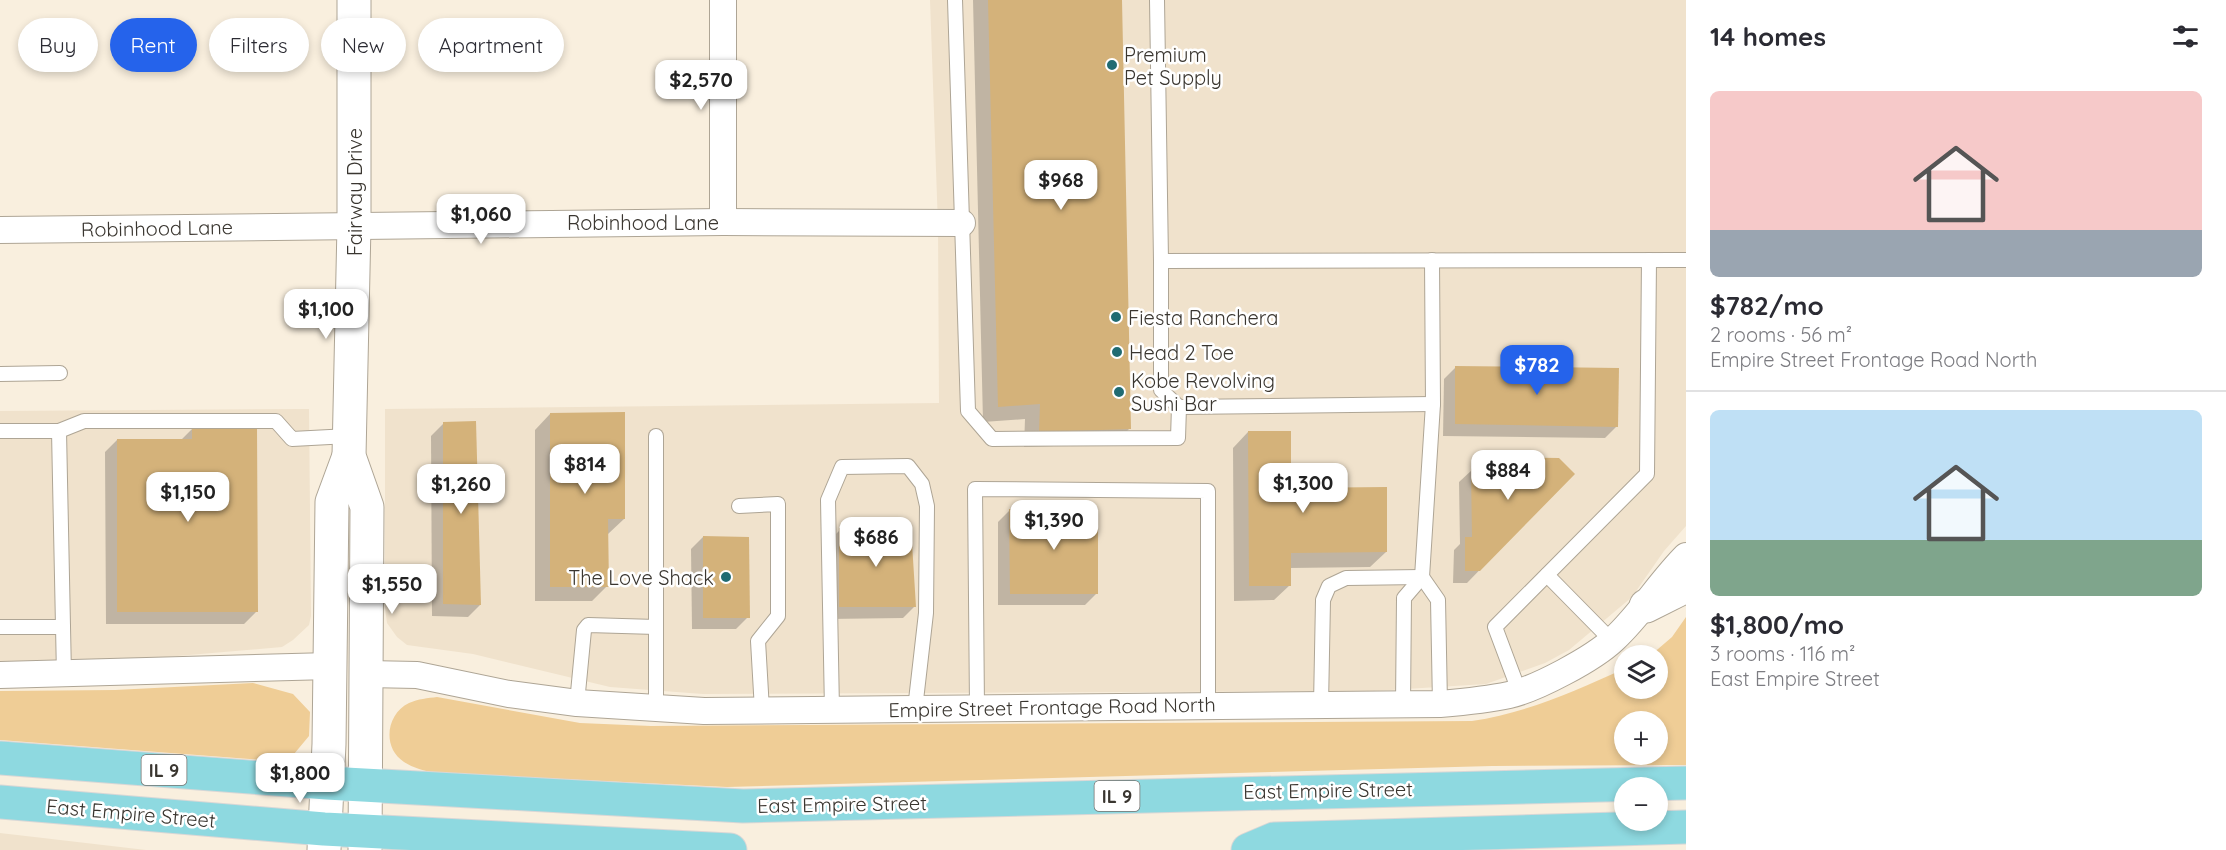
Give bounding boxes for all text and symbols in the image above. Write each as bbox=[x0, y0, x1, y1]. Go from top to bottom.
chip: Buy bbox=[18, 18, 98, 72]
chip: Rent bbox=[110, 18, 197, 72]
chip: Filters bbox=[209, 18, 309, 72]
chip: New bbox=[321, 18, 406, 72]
chip: Apartment bbox=[418, 18, 564, 72]
text: 14 homes bbox=[1710, 20, 1826, 53]
icon: filters bbox=[2169, 20, 2202, 53]
place label: Premium Pet Supply bbox=[1124, 42, 1222, 90]
marker: Premium Pet Supply bbox=[1105, 58, 1119, 72]
pin: $2,570 bbox=[652, 60, 750, 111]
text: $2,570 bbox=[669, 67, 733, 92]
street label: Fairway Drive bbox=[342, 128, 367, 256]
icon: home bbox=[1902, 130, 2010, 238]
pin: $968 bbox=[1025, 160, 1097, 211]
text: $968 bbox=[1038, 167, 1084, 192]
pin: $1,060 bbox=[432, 194, 530, 245]
text: $1,060 bbox=[451, 201, 511, 226]
street label: Robinhood Lane bbox=[567, 210, 719, 235]
street label: Robinhood Lane bbox=[81, 214, 233, 242]
pin: $1,100 bbox=[277, 289, 375, 340]
text: $782/mo bbox=[1710, 289, 1824, 322]
text: $1,100 bbox=[298, 296, 354, 321]
place label: Fiesta Ranchera bbox=[1128, 305, 1278, 330]
marker: Fiesta Ranchera bbox=[1109, 310, 1123, 324]
text: 2 rooms · 56 m² bbox=[1710, 322, 1852, 347]
place label: Head 2 Toe bbox=[1129, 340, 1234, 365]
marker: Head 2 Toe bbox=[1110, 345, 1124, 359]
pin: $782 bbox=[1501, 345, 1573, 396]
text: Empire Street Frontage Road North bbox=[1710, 347, 2037, 372]
text: $782 bbox=[1514, 352, 1560, 377]
place label: Kobe Revolving Sushi Bar bbox=[1131, 368, 1275, 416]
marker: Kobe Revolving Sushi Bar bbox=[1112, 385, 1126, 399]
pin: $814 bbox=[549, 444, 621, 495]
icon: home bbox=[1902, 449, 2010, 557]
pin: $884 bbox=[1472, 450, 1544, 501]
text: $814 bbox=[564, 451, 606, 476]
text: $884 bbox=[1485, 457, 1531, 482]
pin: $1,300 bbox=[1254, 463, 1352, 514]
pin: $1,260 bbox=[412, 464, 510, 515]
text: $1,300 bbox=[1273, 470, 1333, 495]
text: $1,260 bbox=[431, 471, 491, 496]
pin: $1,150 bbox=[139, 472, 237, 523]
text: $1,150 bbox=[160, 479, 216, 504]
pin: $1,390 bbox=[1005, 500, 1103, 551]
text: $1,390 bbox=[1024, 507, 1084, 532]
pin: $686 bbox=[840, 517, 912, 568]
text: $686 bbox=[853, 524, 899, 549]
pin: $1,550 bbox=[343, 564, 441, 615]
place label: The Love Shack bbox=[568, 565, 714, 590]
marker: The Love Shack bbox=[719, 570, 733, 584]
text: $1,550 bbox=[362, 571, 422, 596]
text: $1,800/mo bbox=[1710, 608, 1844, 641]
text: 3 rooms · 116 m² bbox=[1710, 641, 1855, 666]
map controls bbox=[1614, 645, 1668, 831]
button: layers bbox=[1614, 645, 1668, 699]
text: East Empire Street bbox=[1710, 666, 1880, 691]
street label: Empire Street Frontage Road North bbox=[888, 692, 1216, 722]
button: + bbox=[1614, 711, 1668, 765]
pin: $1,800 bbox=[251, 753, 349, 804]
road number: IL 9 bbox=[142, 755, 186, 785]
text: $1,800 bbox=[270, 760, 330, 785]
street label: East Empire Street bbox=[1243, 776, 1413, 804]
button: − bbox=[1614, 777, 1668, 831]
road number: IL 9 bbox=[1094, 781, 1140, 811]
street label: East Empire Street bbox=[757, 790, 927, 818]
street label: East Empire Street bbox=[45, 793, 217, 833]

